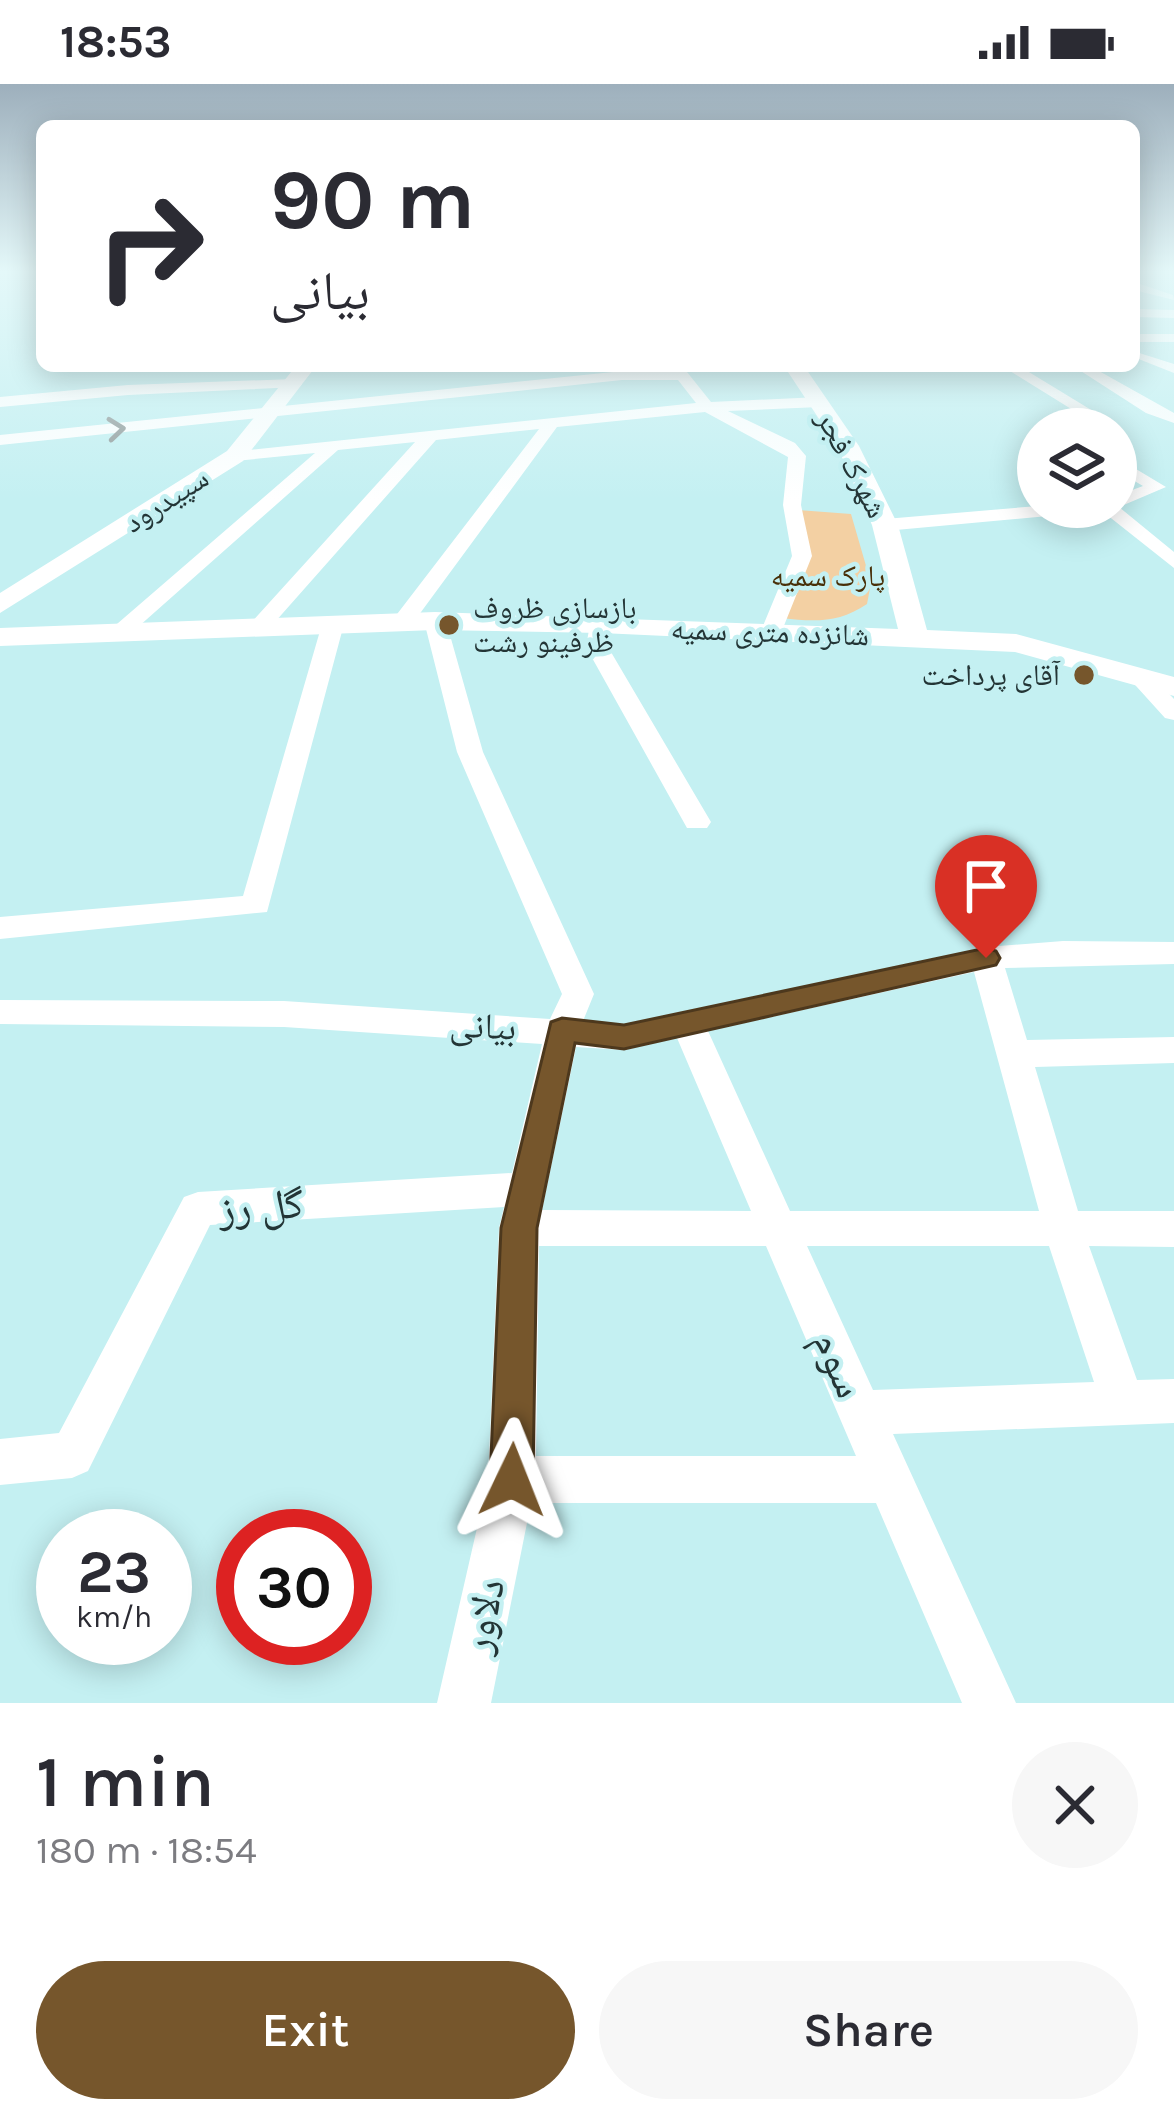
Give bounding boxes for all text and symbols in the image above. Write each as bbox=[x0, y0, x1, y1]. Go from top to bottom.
text: 18:53 bbox=[60, 16, 171, 68]
text: 90 m bbox=[270, 151, 475, 249]
icon: right bbox=[72, 168, 228, 324]
text: بیانی bbox=[270, 259, 370, 323]
street label: شهرک فجر bbox=[808, 403, 895, 524]
map controls bbox=[1017, 408, 1137, 528]
button: layers bbox=[1017, 408, 1137, 528]
one-way arrow bbox=[107, 417, 126, 442]
street label: سپیدرود bbox=[117, 459, 215, 541]
park label: پارک سمیه bbox=[771, 558, 885, 594]
place label: بازسازی ظروف ظرفینو رشت bbox=[473, 590, 636, 660]
street label: شانزده متری سمیه bbox=[670, 611, 870, 653]
marker: بازسازی ظروف ظرفینو رشت bbox=[436, 612, 462, 638]
place label: آقای پرداخت bbox=[921, 657, 1061, 693]
marker: آقای پرداخت bbox=[1071, 662, 1097, 688]
pin bbox=[935, 835, 1037, 958]
icon: arrive bbox=[953, 853, 1019, 919]
street label: بیانی bbox=[449, 1003, 517, 1049]
street label: گل رز bbox=[216, 1178, 305, 1234]
street label: سوم bbox=[800, 1323, 876, 1406]
position arrow bbox=[449, 1417, 575, 1543]
speed limit sign: 30 bbox=[216, 1509, 372, 1665]
text: 23 bbox=[77, 1537, 151, 1607]
street label: دلاور bbox=[451, 1574, 515, 1659]
text: km/h bbox=[76, 1599, 152, 1635]
text: 1 min bbox=[36, 1740, 215, 1824]
button: close bbox=[1012, 1742, 1138, 1868]
text: 180 m · 18:54 bbox=[36, 1827, 257, 1873]
button: Exit bbox=[36, 1961, 575, 2099]
button: Share bbox=[599, 1961, 1138, 2099]

